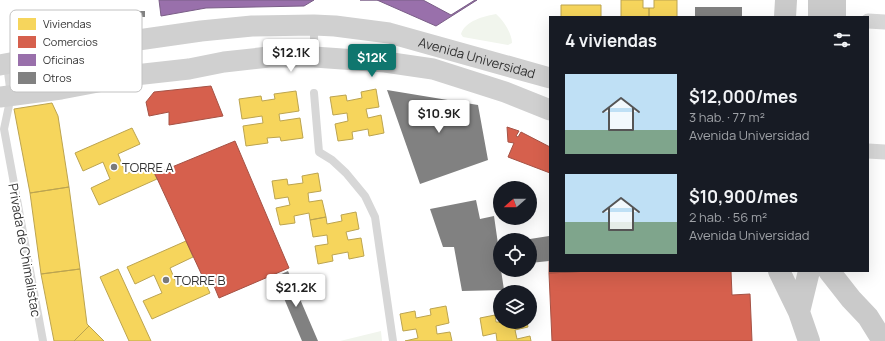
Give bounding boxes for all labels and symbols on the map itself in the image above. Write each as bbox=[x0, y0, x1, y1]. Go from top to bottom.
legend bbox=[10, 10, 142, 92]
text: Viviendas bbox=[43, 16, 92, 31]
street label: Avenida Universidad bbox=[416, 33, 538, 83]
text: Comercios bbox=[43, 34, 98, 49]
pin: $12.1K bbox=[258, 39, 324, 73]
pin: $12K bbox=[348, 44, 396, 78]
text: Oficinas bbox=[43, 52, 85, 67]
text: Otros bbox=[43, 70, 72, 85]
pin: $10.9K bbox=[406, 100, 472, 134]
place label: TORRE A bbox=[122, 158, 174, 176]
marker: TORRE A bbox=[109, 162, 119, 172]
north arrow bbox=[493, 181, 537, 225]
street label: Privada de Chimalistac bbox=[4, 182, 46, 318]
place label: TORRE B bbox=[174, 271, 226, 289]
pin: $21.2K bbox=[263, 274, 329, 308]
marker: TORRE B bbox=[161, 275, 171, 285]

